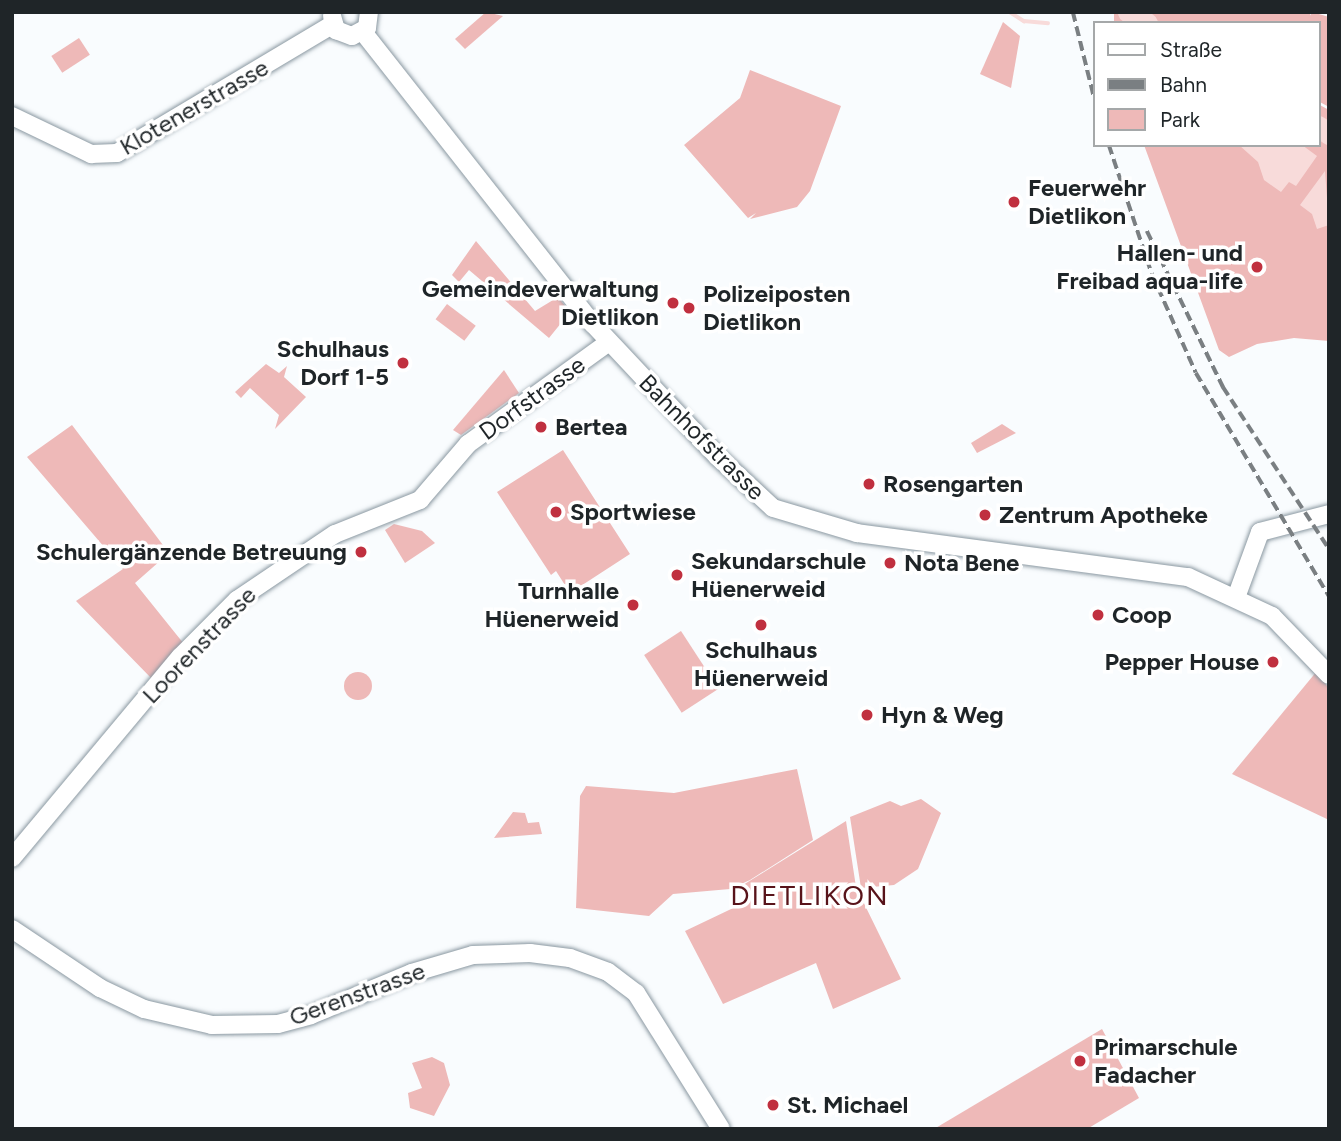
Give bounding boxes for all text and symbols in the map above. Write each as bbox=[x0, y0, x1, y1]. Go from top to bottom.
legend bbox=[1092, 21, 1320, 147]
text: Straße bbox=[1160, 37, 1222, 62]
street label: Klotenerstrasse bbox=[115, 53, 273, 161]
text: Bahn bbox=[1160, 72, 1207, 97]
text: Park bbox=[1160, 107, 1200, 132]
place label: Feuerwehr Dietlikon bbox=[1028, 174, 1146, 230]
marker: Feuerwehr Dietlikon bbox=[1006, 194, 1022, 210]
place label: Hallen- und Freibad aqua-life bbox=[1056, 239, 1243, 295]
marker: Hallen- und Freibad aqua-life bbox=[1249, 259, 1265, 275]
place label: Gemeindeverwaltung Dietlikon bbox=[422, 275, 659, 331]
place label: Polizeiposten Dietlikon bbox=[703, 280, 850, 336]
marker: Gemeindeverwaltung Dietlikon bbox=[665, 295, 681, 311]
marker: Polizeiposten Dietlikon bbox=[681, 300, 697, 316]
place label: Schulhaus Dorf 1-5 bbox=[277, 335, 389, 391]
street label: Dorfstrasse bbox=[474, 350, 590, 446]
marker: Schulhaus Dorf 1-5 bbox=[395, 355, 411, 371]
street label: Bahnhofstrasse bbox=[633, 368, 771, 506]
place label: Bertea bbox=[555, 413, 628, 441]
marker: Bertea bbox=[533, 419, 549, 435]
place label: Rosengarten bbox=[883, 470, 1023, 498]
marker: Rosengarten bbox=[861, 476, 877, 492]
place label: Sportwiese bbox=[570, 498, 696, 526]
place label: Zentrum Apotheke bbox=[999, 501, 1208, 529]
marker: Sportwiese bbox=[548, 504, 564, 520]
marker: Zentrum Apotheke bbox=[977, 507, 993, 523]
place label: Schulergänzende Betreuung bbox=[36, 538, 347, 566]
marker: Schulergänzende Betreuung bbox=[353, 544, 369, 560]
place label: Sekundarschule Hüenerweid bbox=[691, 547, 866, 603]
place label: Nota Bene bbox=[904, 549, 1019, 577]
marker: Nota Bene bbox=[882, 555, 898, 571]
marker: Sekundarschule Hüenerweid bbox=[669, 567, 685, 583]
place label: Turnhalle Hüenerweid bbox=[485, 577, 619, 633]
street label: Loorenstrasse bbox=[136, 581, 262, 709]
marker: Turnhalle Hüenerweid bbox=[625, 597, 641, 613]
place label: Coop bbox=[1112, 601, 1172, 629]
marker: Coop bbox=[1090, 607, 1106, 623]
marker: Schulhaus Hüenerweid bbox=[753, 617, 769, 633]
place label: Schulhaus Hüenerweid bbox=[694, 636, 828, 692]
place label: Pepper House bbox=[1104, 648, 1259, 676]
marker: Pepper House bbox=[1265, 654, 1281, 670]
place label: Hyn & Weg bbox=[881, 701, 1004, 729]
marker: Hyn & Weg bbox=[859, 707, 875, 723]
district label: DIETLIKON bbox=[731, 878, 889, 912]
street label: Gerenstrasse bbox=[285, 956, 429, 1032]
place label: Primarschule Fadacher bbox=[1094, 1033, 1237, 1089]
marker: Primarschule Fadacher bbox=[1072, 1053, 1088, 1069]
place label: St. Michael bbox=[787, 1091, 909, 1119]
marker: St. Michael bbox=[765, 1097, 781, 1113]

